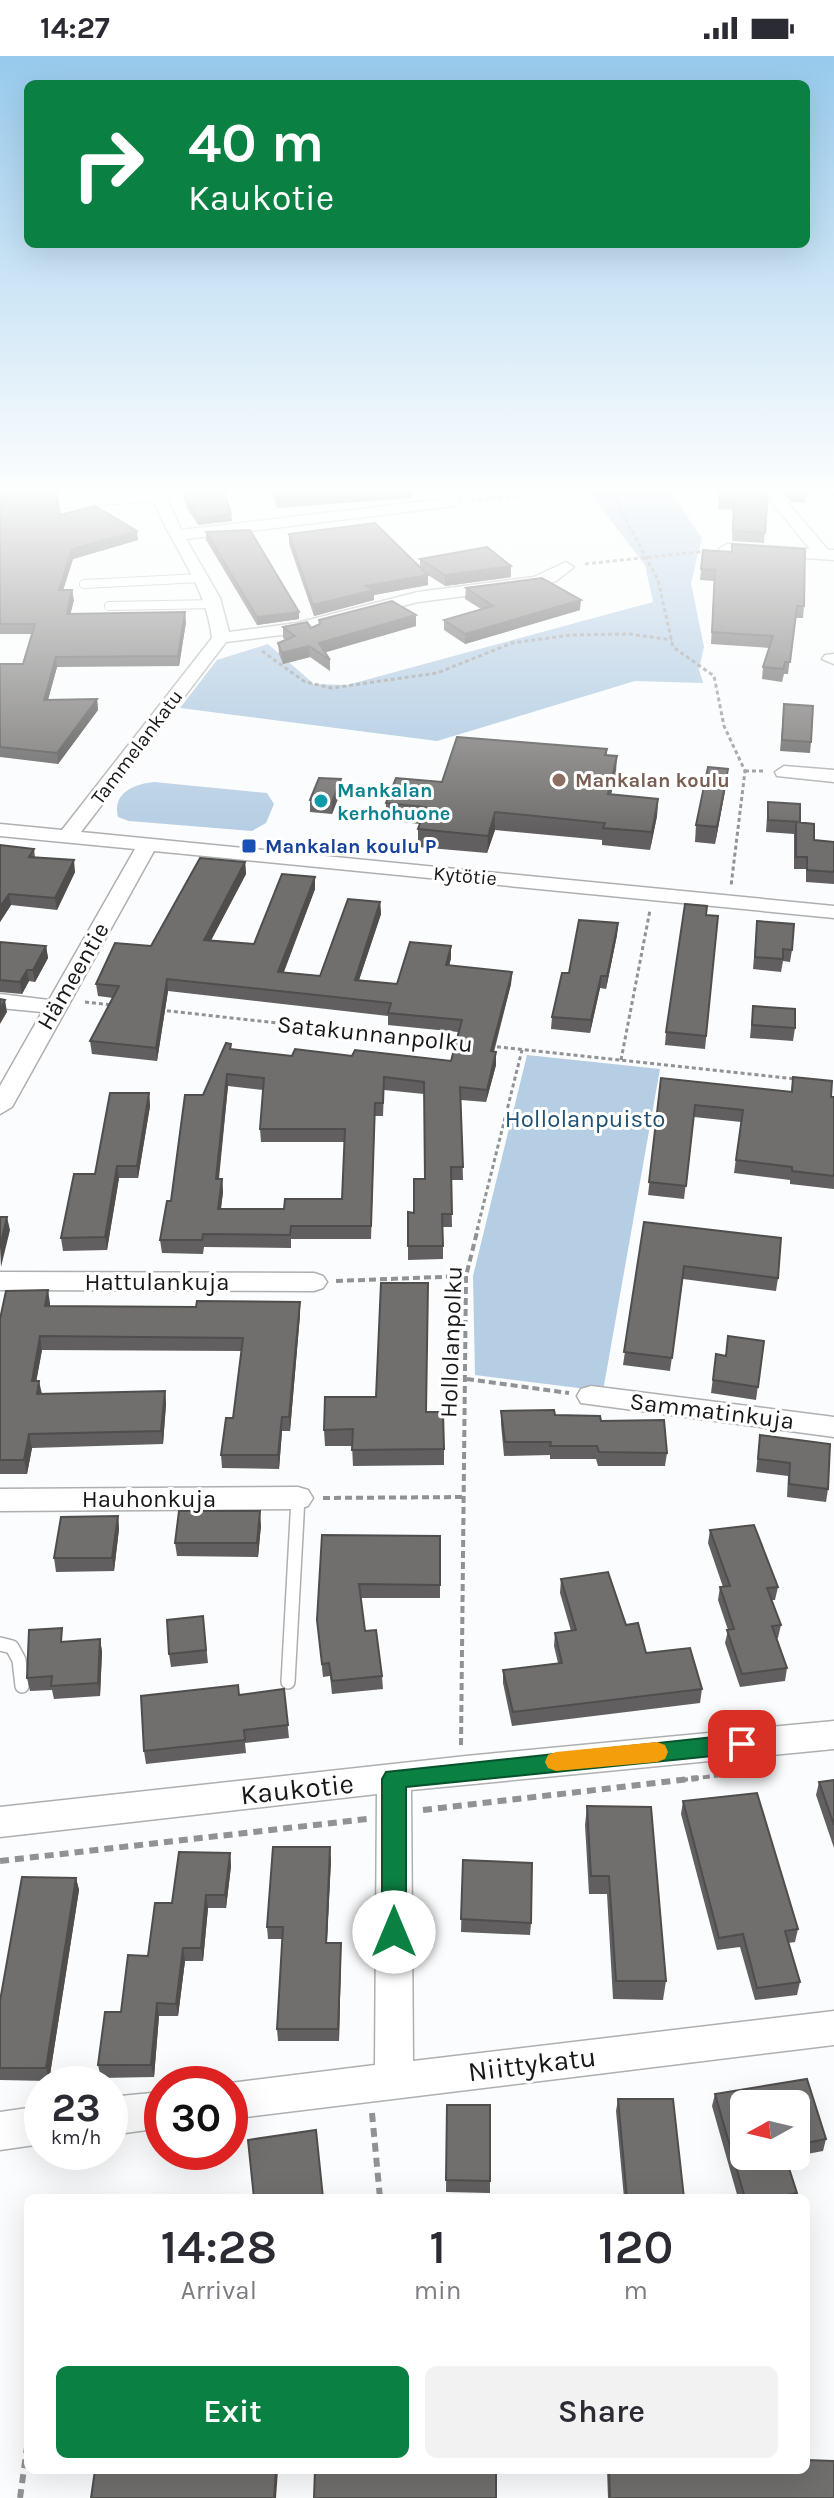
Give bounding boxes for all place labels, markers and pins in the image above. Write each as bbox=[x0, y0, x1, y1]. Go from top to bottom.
place label: Mankalan koulu bbox=[575, 769, 730, 792]
marker: Mankalan koulu bbox=[550, 771, 568, 789]
place label: Mankalan kerhohuone bbox=[337, 779, 450, 825]
marker: Mankalan kerhohuone bbox=[312, 792, 330, 810]
place label: Mankalan koulu P bbox=[265, 835, 437, 858]
marker: Mankalan koulu P bbox=[240, 837, 258, 855]
pin bbox=[708, 1710, 776, 1778]

